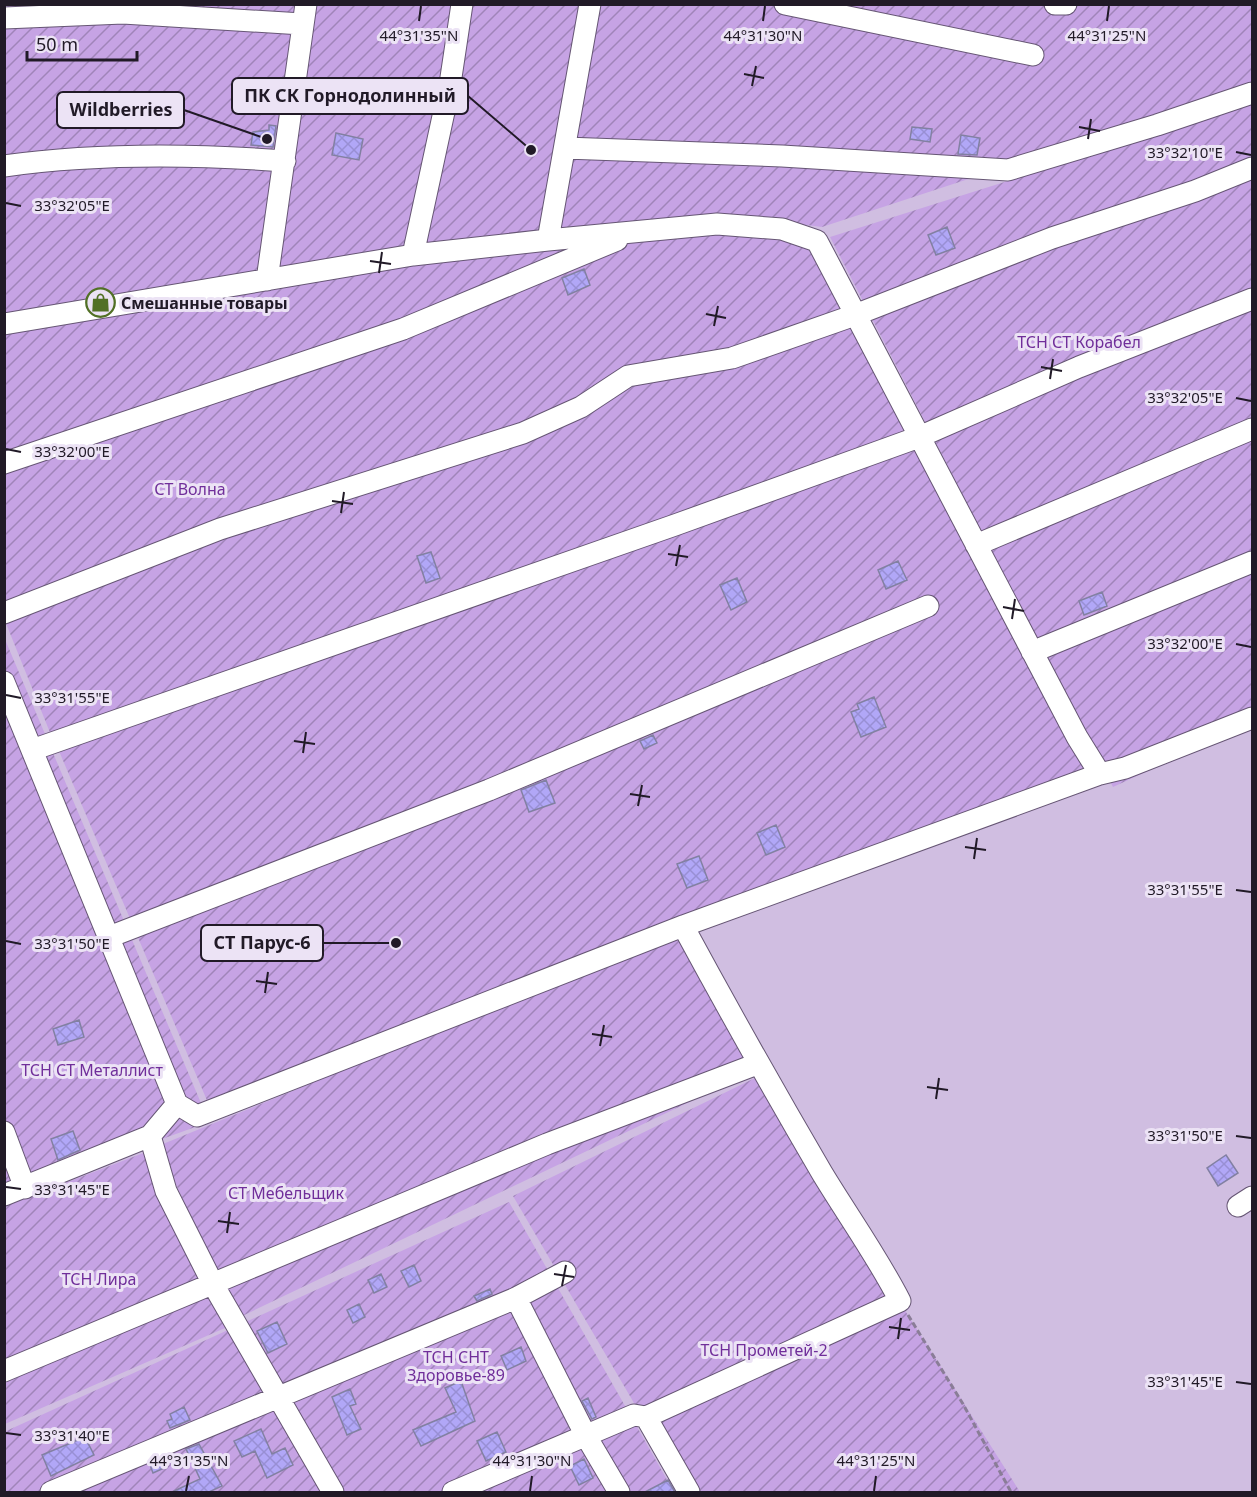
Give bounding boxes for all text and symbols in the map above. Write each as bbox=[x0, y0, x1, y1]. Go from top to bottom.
scale bar bbox=[27, 24, 136, 62]
text: 44°31'35"N bbox=[380, 25, 458, 45]
text: 44°31'30"N bbox=[724, 25, 802, 45]
text: 44°31'25"N bbox=[1068, 25, 1146, 45]
text: 50 m bbox=[36, 32, 78, 56]
callout: ПК СК Горнодолинный bbox=[232, 78, 468, 114]
text: ПК СК Горнодолинный bbox=[244, 83, 456, 107]
callout: Wildberries bbox=[57, 92, 184, 128]
text: Wildberries bbox=[70, 97, 172, 121]
text: 33°32'10"E bbox=[1147, 142, 1223, 162]
text: 33°32'05"E bbox=[34, 195, 110, 215]
shop icon: Смешанные товары bbox=[84, 287, 116, 319]
place label: Смешанные товары bbox=[121, 292, 288, 314]
park label: ТСН СТ Корабел bbox=[1017, 331, 1141, 353]
text: 33°32'05"E bbox=[1147, 387, 1223, 407]
text: 33°32'00"E bbox=[34, 441, 110, 461]
park label: СТ Волна bbox=[154, 478, 226, 500]
text: 33°32'00"E bbox=[1147, 633, 1223, 653]
text: 33°31'55"E bbox=[34, 687, 110, 707]
text: 33°31'55"E bbox=[1147, 879, 1223, 899]
callout: СТ Парус-6 bbox=[201, 925, 323, 961]
text: СТ Парус-6 bbox=[213, 930, 311, 954]
text: 33°31'50"E bbox=[34, 933, 110, 953]
park label: ТСН СТ Металлист bbox=[21, 1059, 163, 1081]
text: 33°31'50"E bbox=[1147, 1125, 1223, 1145]
text: 33°31'45"E bbox=[34, 1179, 110, 1199]
park label: СТ Мебельщик bbox=[228, 1182, 344, 1204]
park label: ТСН Лира bbox=[62, 1268, 136, 1290]
park label: ТСН Прометей-2 bbox=[700, 1339, 828, 1361]
park label: ТСН СНТ Здоровье-89 bbox=[407, 1346, 505, 1386]
text: 33°31'45"E bbox=[1147, 1371, 1223, 1391]
text: 33°31'40"E bbox=[34, 1425, 110, 1445]
text: 44°31'35"N bbox=[150, 1450, 228, 1470]
text: 44°31'30"N bbox=[493, 1450, 571, 1470]
text: 44°31'25"N bbox=[837, 1450, 915, 1470]

